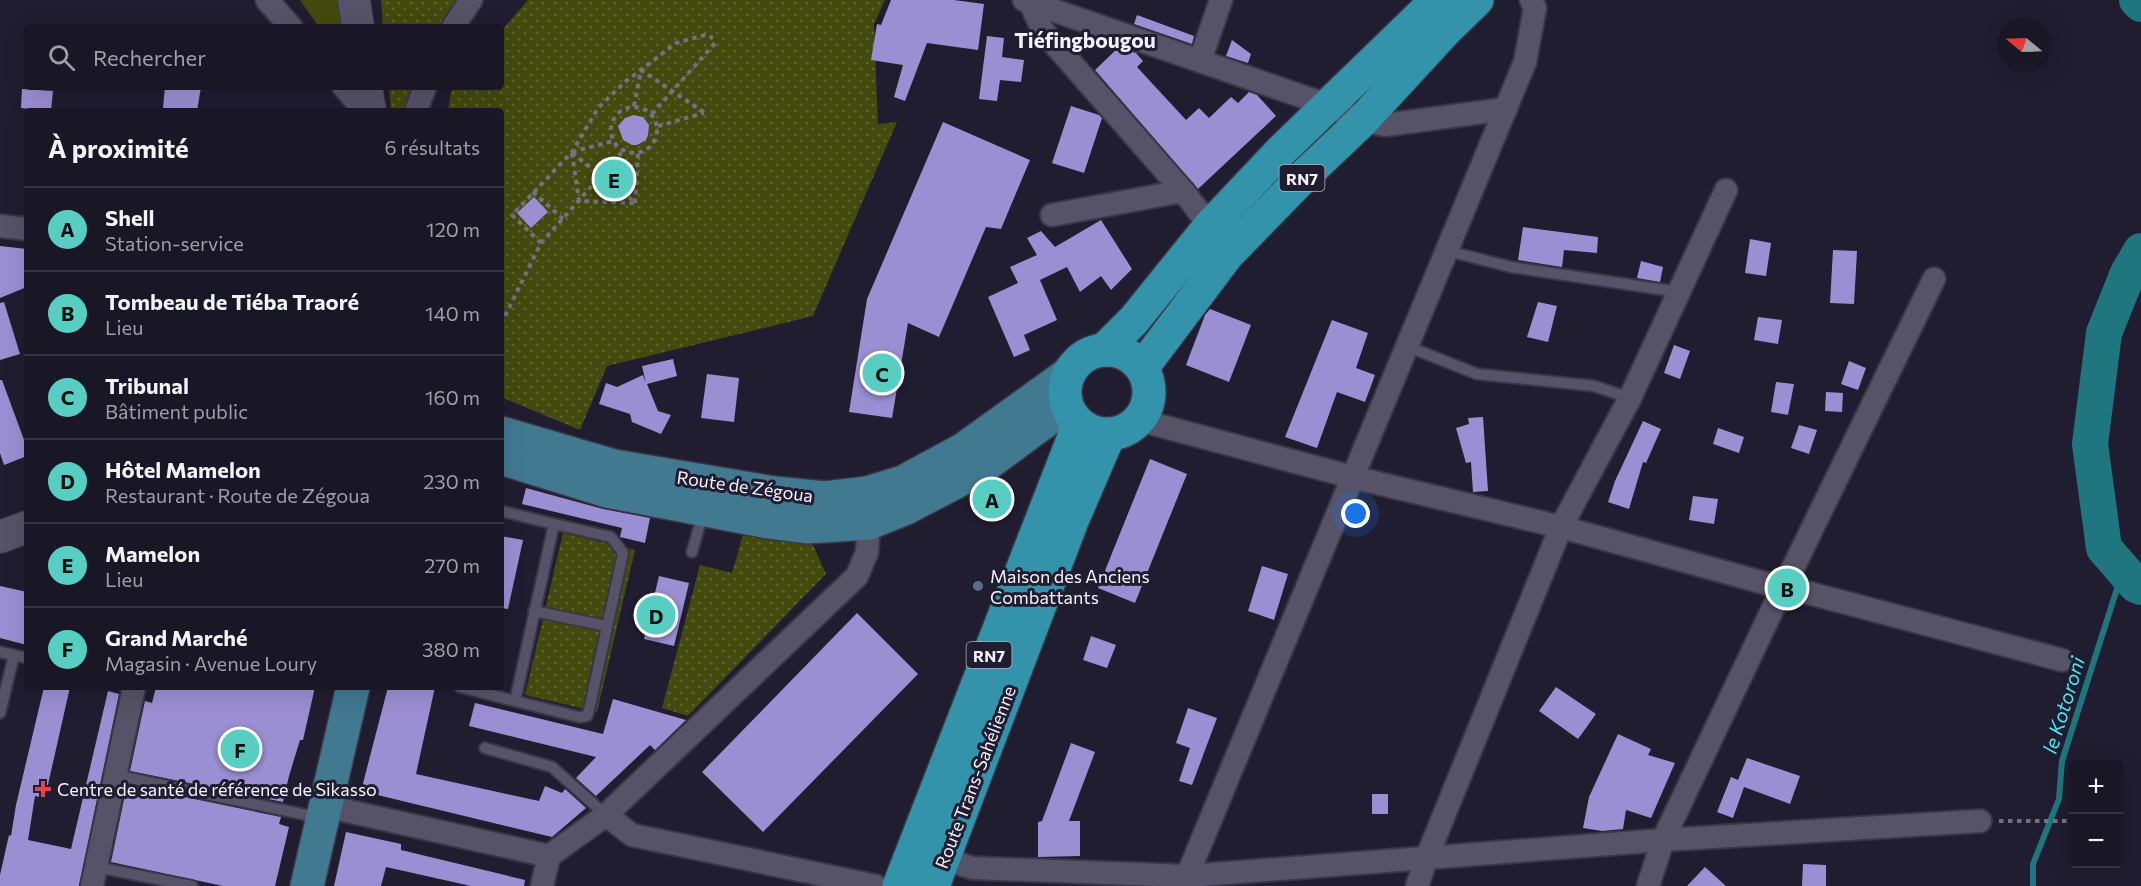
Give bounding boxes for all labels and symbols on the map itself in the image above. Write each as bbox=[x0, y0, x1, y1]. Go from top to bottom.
north arrow bbox=[1997, 18, 2051, 72]
district label: Tiéfingbougou bbox=[1014, 27, 1156, 52]
pin: E bbox=[594, 156, 634, 201]
road number: RN7 bbox=[1280, 165, 1324, 191]
pin: C bbox=[862, 350, 902, 395]
street label: Route de Zégoua bbox=[676, 466, 814, 506]
pin: A bbox=[972, 476, 1012, 522]
your location bbox=[1341, 499, 1370, 528]
place label: Maison des Anciens Combattants bbox=[990, 565, 1150, 608]
pin: B bbox=[1768, 566, 1806, 610]
marker: Maison des Anciens Combattants bbox=[971, 579, 985, 593]
pin: D bbox=[636, 592, 676, 638]
road number: RN7 bbox=[966, 642, 1012, 668]
water label: le Kotoroni bbox=[2037, 653, 2089, 756]
street label: Route Trans-Sahélienne bbox=[930, 683, 1020, 871]
pin: F bbox=[220, 726, 260, 771]
place label: Centre de santé de référence de Sikasso bbox=[57, 778, 377, 800]
marker: Centre de santé de référence de Sikasso bbox=[34, 780, 52, 798]

